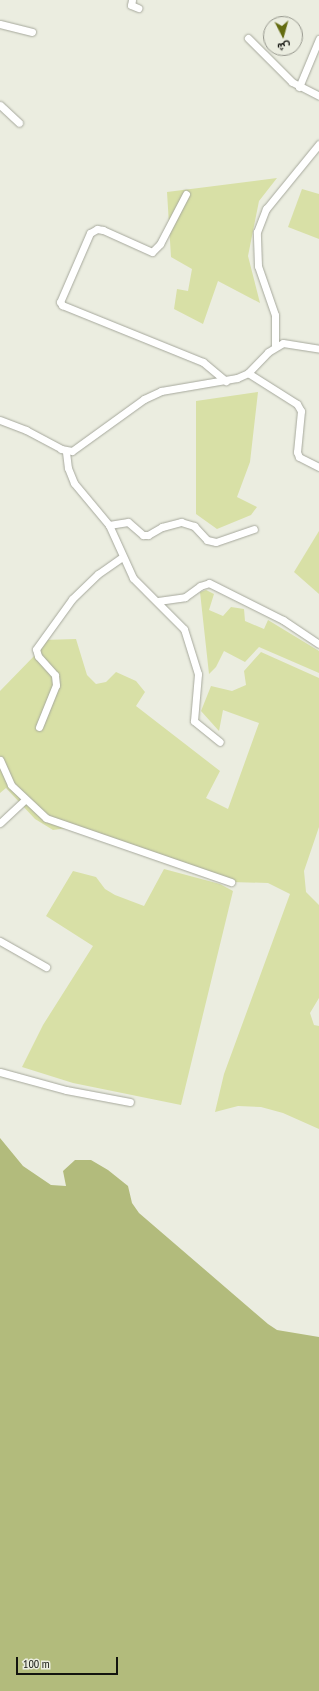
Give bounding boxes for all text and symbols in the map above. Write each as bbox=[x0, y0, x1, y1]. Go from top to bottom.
north arrow bbox=[263, 16, 303, 56]
text: ش bbox=[277, 39, 291, 55]
scale bar bbox=[18, 1649, 120, 1675]
text: 100 m bbox=[23, 1656, 50, 1671]

